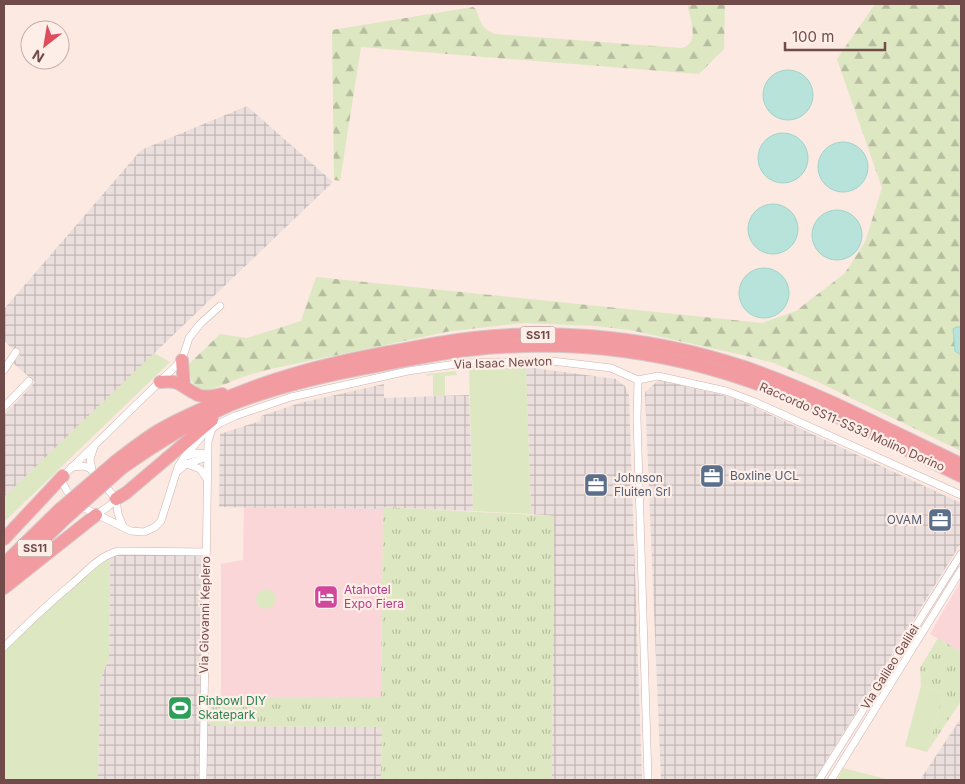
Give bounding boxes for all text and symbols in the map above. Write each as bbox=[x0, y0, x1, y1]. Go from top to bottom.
north arrow bbox=[20, 20, 70, 70]
scale bar bbox=[785, 20, 885, 52]
text: 100 m bbox=[792, 27, 834, 46]
text: N bbox=[29, 47, 47, 67]
road number: SS11 bbox=[520, 326, 556, 344]
street label: Via Isaac Newton bbox=[454, 353, 552, 372]
street label: Raccordo SS11-SS33 Molino Dorino bbox=[757, 379, 947, 474]
office icon: Boxline UCL bbox=[699, 463, 725, 489]
place label: Boxline UCL bbox=[730, 468, 799, 483]
place label: Johnson Fluiten Srl bbox=[614, 470, 671, 499]
office icon: Johnson Fluiten Srl bbox=[583, 472, 609, 498]
office icon: OVAM bbox=[927, 507, 953, 533]
place label: OVAM bbox=[887, 512, 922, 527]
road number: SS11 bbox=[18, 540, 52, 556]
street label: Via Giovanni Keplero bbox=[196, 556, 213, 674]
place label: Atahotel Expo Fiera bbox=[344, 582, 404, 611]
hotel icon: Atahotel Expo Fiera bbox=[313, 584, 339, 610]
street label: Via Galileo Galilei bbox=[857, 621, 922, 712]
place label: Pinbowl DIY Skatepark bbox=[198, 693, 266, 722]
sports icon: Pinbowl DIY Skatepark bbox=[167, 695, 193, 721]

